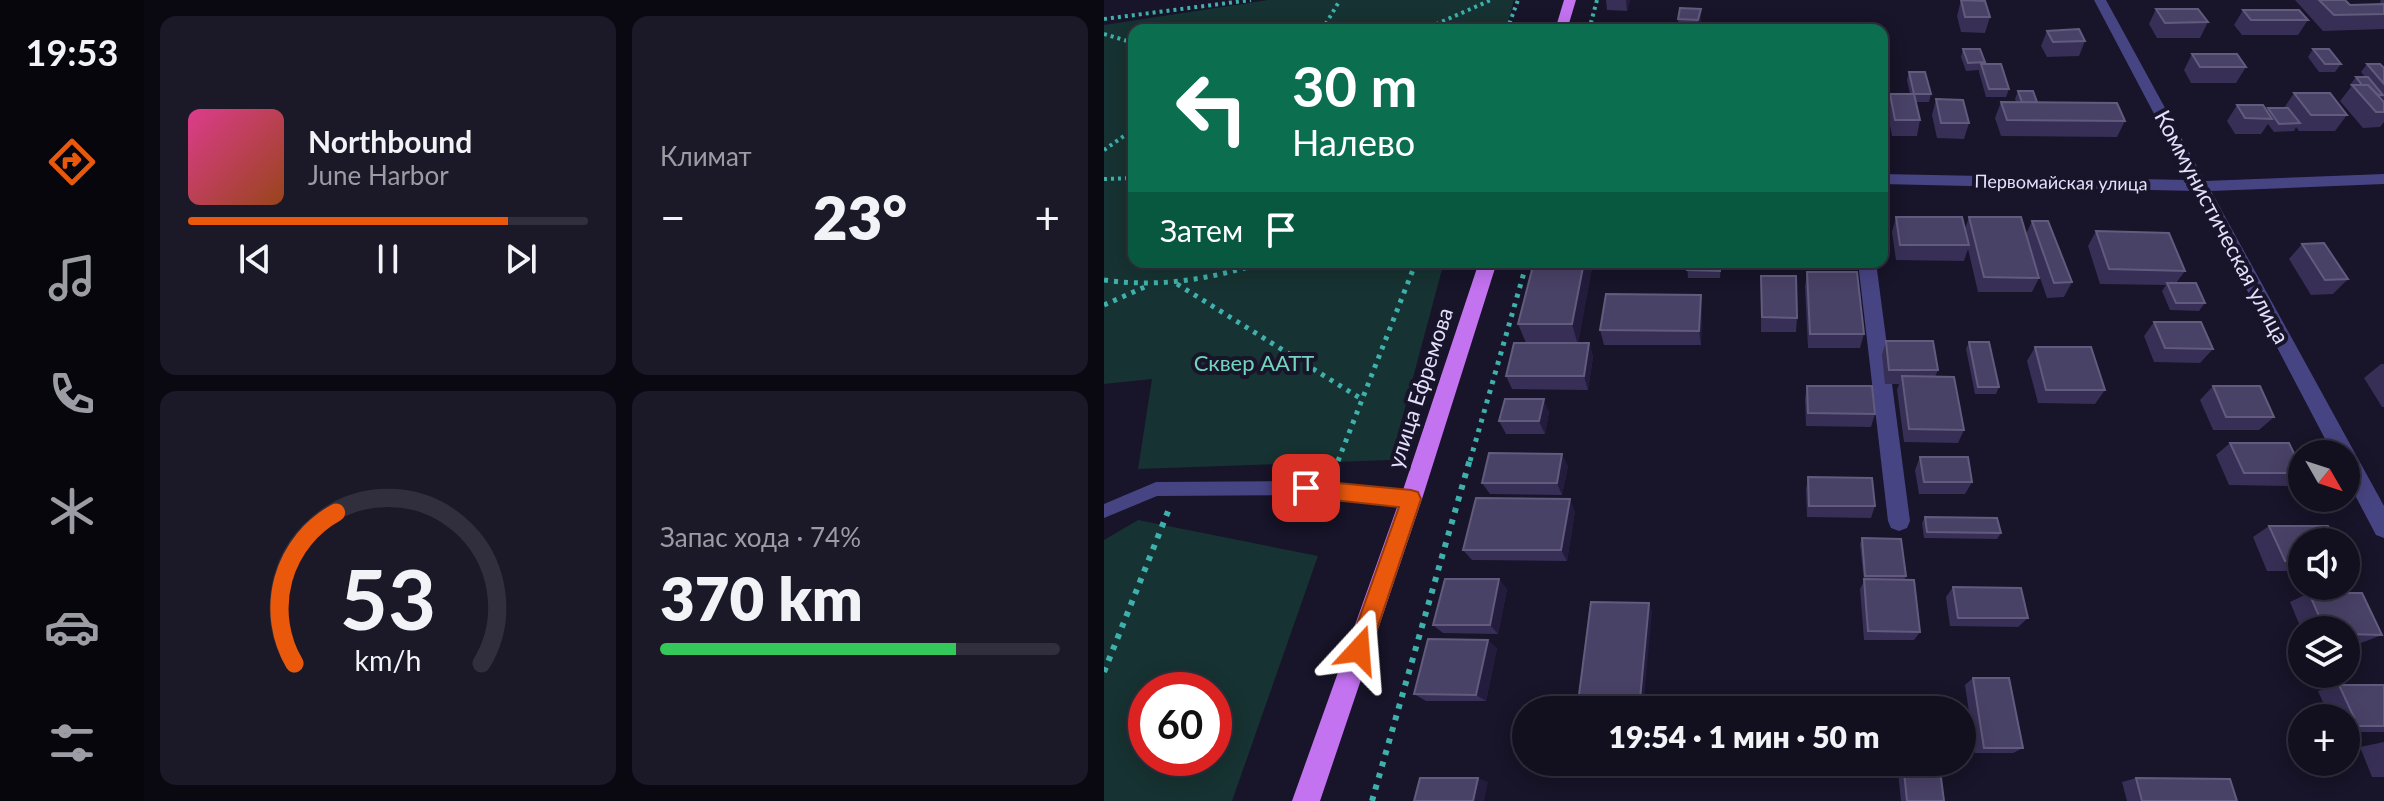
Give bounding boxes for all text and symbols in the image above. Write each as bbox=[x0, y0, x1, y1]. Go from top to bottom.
text: 19:53 bbox=[26, 30, 118, 74]
text: 30 m bbox=[1292, 52, 1417, 119]
icon: left bbox=[1160, 56, 1264, 160]
street label: Коммунистическая улица bbox=[2149, 105, 2295, 348]
text: Налево bbox=[1292, 120, 1415, 164]
text: Northbound bbox=[308, 123, 472, 159]
icon: directions bbox=[44, 134, 100, 190]
text: Климат bbox=[660, 140, 752, 172]
text: June Harbor bbox=[308, 159, 449, 191]
street label: Первомайская улица bbox=[1974, 169, 2148, 195]
text: 23° bbox=[813, 181, 907, 253]
text: − bbox=[660, 191, 686, 243]
text: + bbox=[1034, 191, 1060, 243]
icon: arrive bbox=[1259, 208, 1303, 252]
text: Затем bbox=[1160, 212, 1243, 248]
icon: previous bbox=[233, 237, 277, 281]
icon: pause bbox=[366, 237, 410, 281]
icon: next bbox=[499, 237, 543, 281]
icon: music bbox=[44, 250, 100, 306]
street label: улица Ефремова bbox=[1381, 304, 1458, 472]
park label: Сквер ААТТ bbox=[1194, 349, 1314, 376]
icon: phone bbox=[44, 366, 100, 422]
north arrow bbox=[2288, 440, 2360, 512]
map controls bbox=[2288, 440, 2360, 776]
pin bbox=[1272, 454, 1340, 522]
icon: arrive bbox=[1284, 466, 1328, 510]
icon: climate bbox=[44, 483, 100, 539]
text: Запас хода · 74% bbox=[660, 521, 861, 553]
button: sound bbox=[2288, 528, 2360, 600]
text: 53 bbox=[340, 547, 436, 647]
text: 370 km bbox=[660, 562, 863, 634]
icon: car bbox=[44, 599, 100, 655]
position arrow bbox=[1317, 608, 1401, 692]
button: layers bbox=[2288, 616, 2360, 688]
text: km/h bbox=[355, 643, 421, 677]
speed limit sign: 60 bbox=[1128, 672, 1232, 776]
button: + bbox=[2288, 704, 2360, 776]
icon: filters bbox=[44, 715, 100, 771]
text: 19:54 · 1 мин · 50 m bbox=[1609, 718, 1879, 754]

